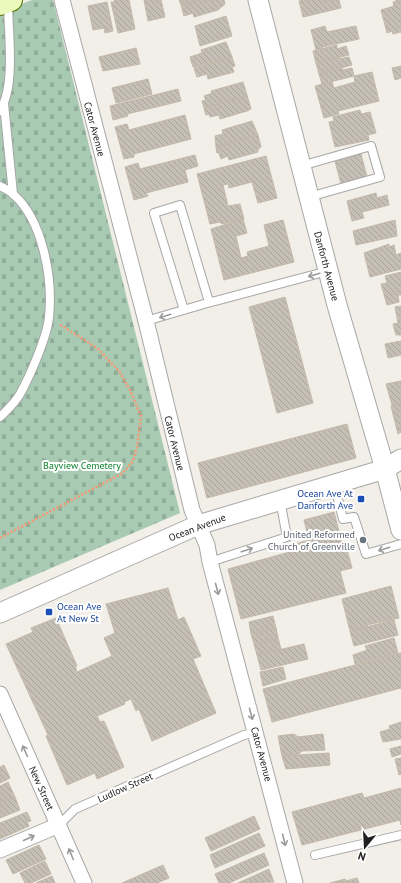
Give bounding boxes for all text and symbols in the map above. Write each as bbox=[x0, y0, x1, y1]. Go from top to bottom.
street label: Cator Avenue bbox=[81, 100, 108, 158]
street label: Danforth Avenue bbox=[311, 230, 342, 302]
one-way arrow bbox=[307, 272, 320, 279]
one-way arrow bbox=[159, 313, 172, 320]
street label: Cator Avenue bbox=[161, 414, 188, 472]
park label: Bayview Cemetery bbox=[43, 459, 121, 472]
place label: Ocean Ave At Danforth Ave bbox=[297, 487, 354, 512]
marker: Ocean Ave At Danforth Ave bbox=[356, 494, 366, 504]
street label: Ocean Avenue bbox=[167, 511, 228, 544]
place label: United Reformed Church of Greenville bbox=[268, 528, 355, 553]
marker: United Reformed Church of Greenville bbox=[358, 535, 368, 545]
one-way arrow bbox=[240, 545, 252, 553]
one-way arrow bbox=[377, 546, 390, 553]
one-way arrow bbox=[214, 582, 221, 595]
place label: Ocean Ave At New St bbox=[57, 600, 101, 625]
marker: Ocean Ave At New St bbox=[44, 607, 54, 617]
one-way arrow bbox=[248, 707, 256, 720]
street label: Cator Avenue bbox=[248, 725, 275, 783]
one-way arrow bbox=[21, 745, 29, 757]
street label: New Street bbox=[26, 764, 57, 813]
street label: Ludlow Street bbox=[96, 769, 155, 805]
north arrow bbox=[345, 827, 385, 867]
one-way arrow bbox=[23, 833, 35, 841]
one-way arrow bbox=[281, 833, 288, 846]
one-way arrow bbox=[67, 848, 74, 860]
text: N bbox=[356, 849, 368, 864]

